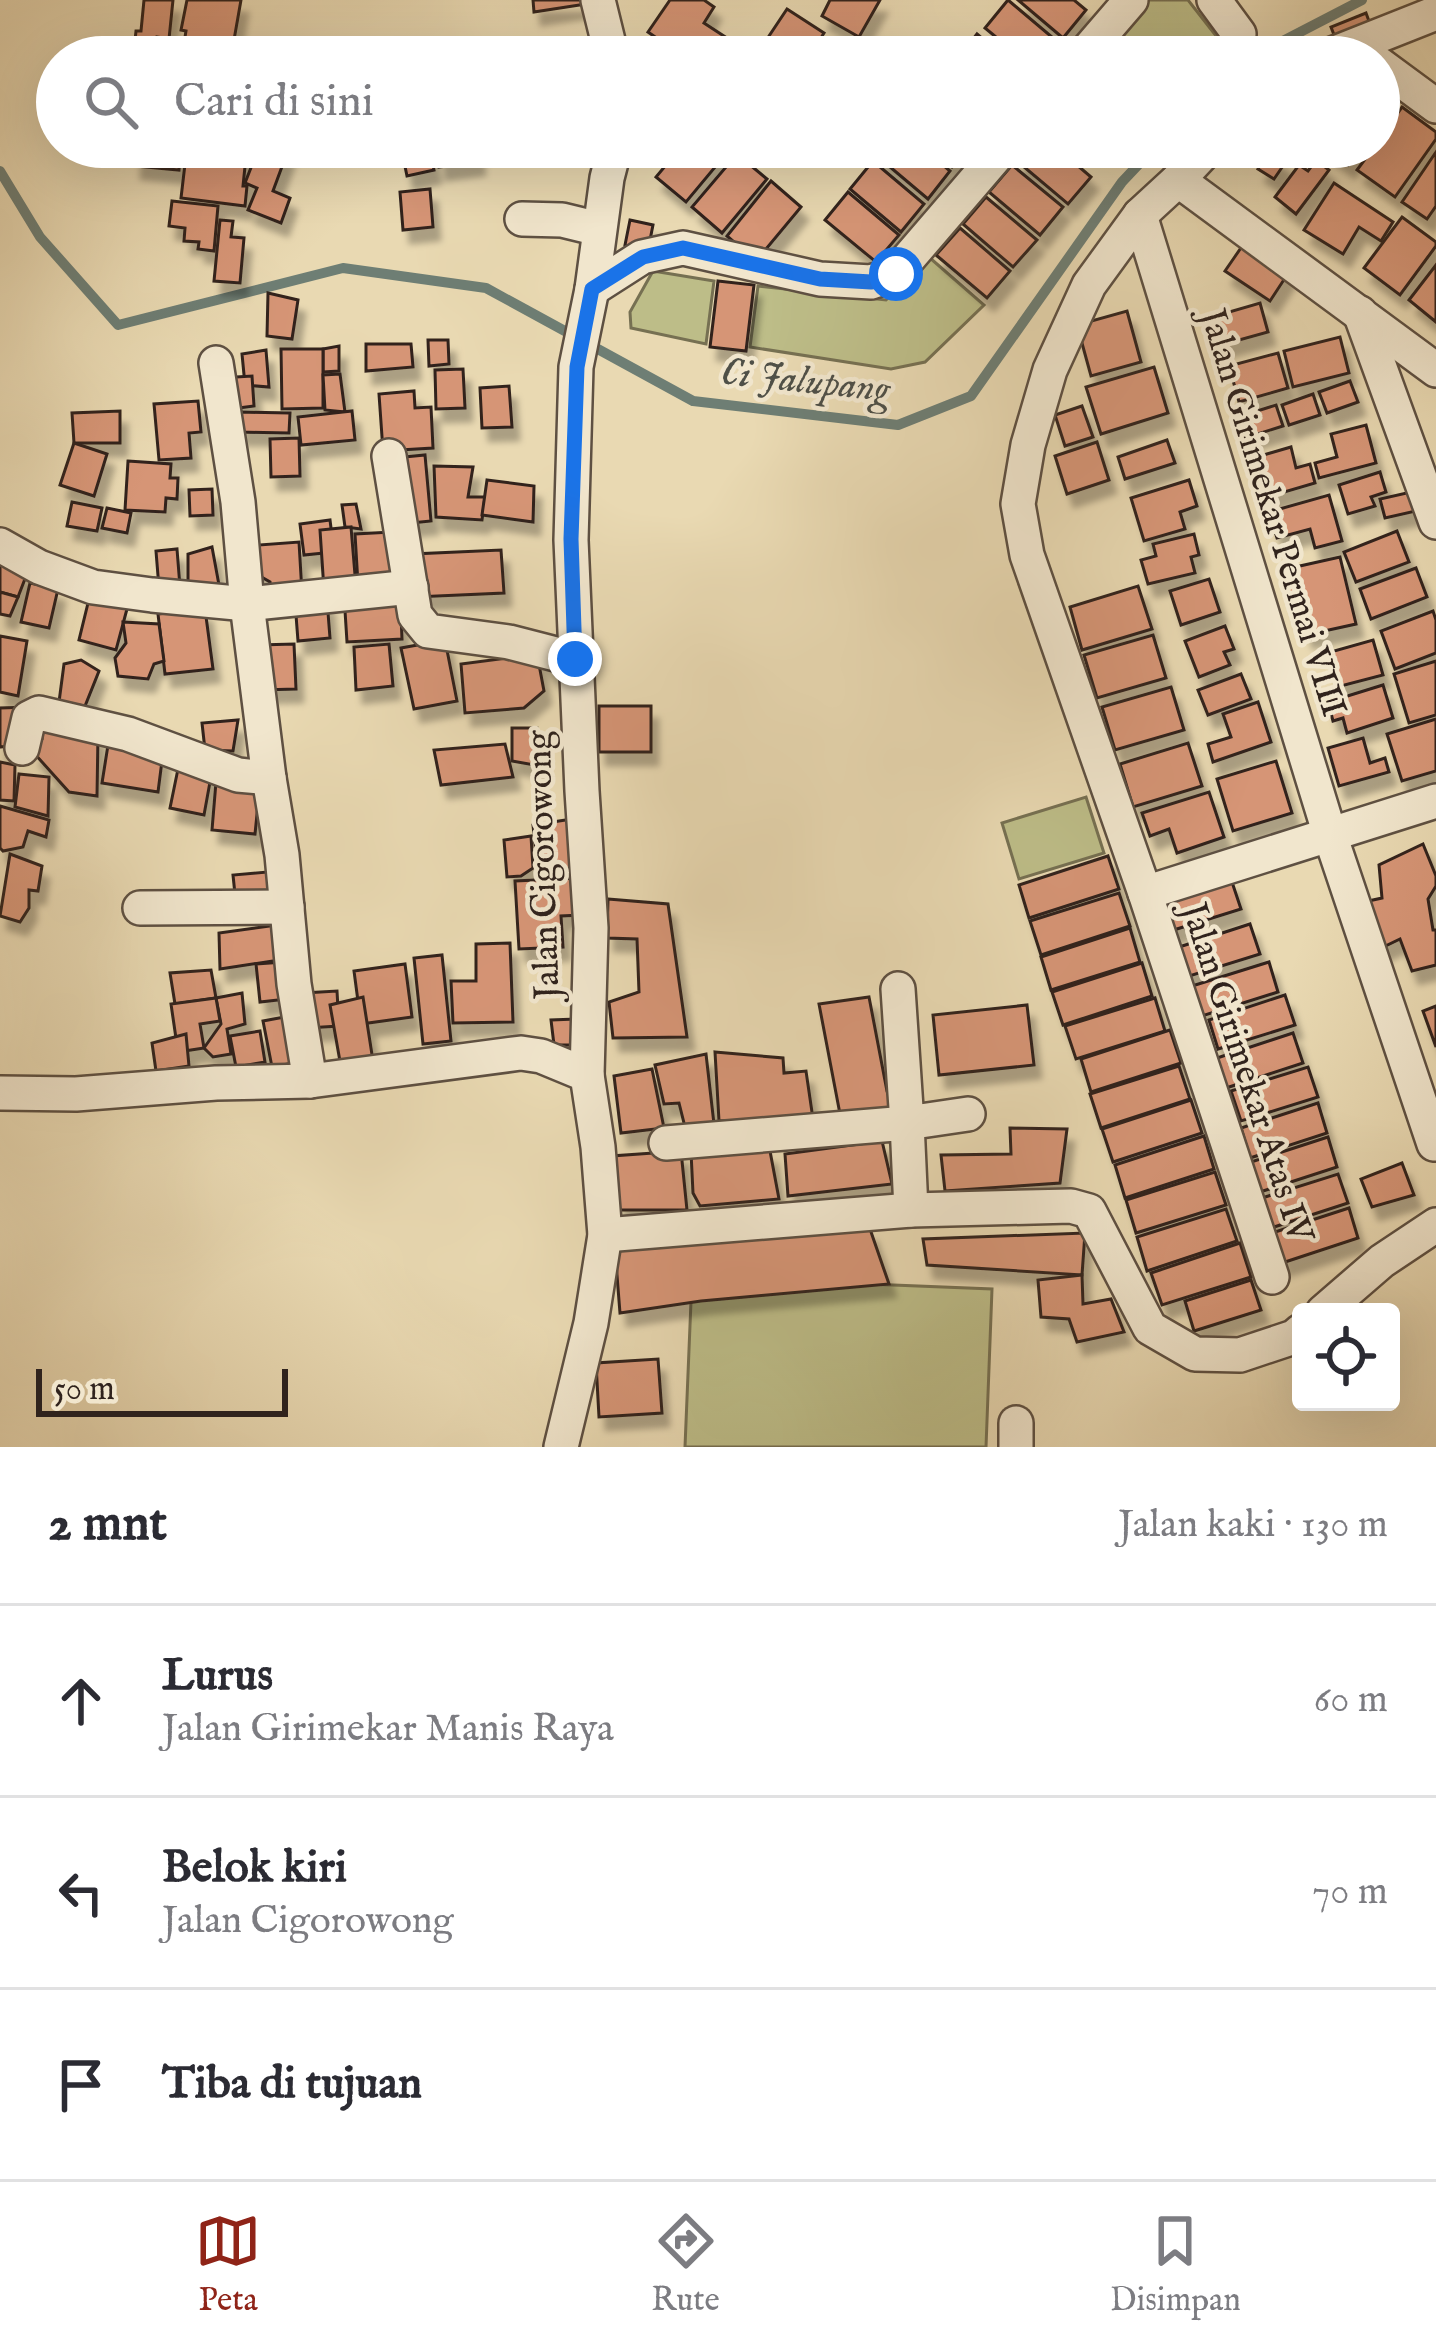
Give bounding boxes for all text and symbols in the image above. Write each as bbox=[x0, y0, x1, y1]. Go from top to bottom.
search box bbox=[36, 36, 1400, 168]
icon: search bbox=[78, 69, 144, 135]
text: Cari di sini bbox=[174, 74, 374, 131]
route start bbox=[869, 247, 923, 301]
street label: Jalan Girimekar Permai VIII bbox=[1187, 300, 1356, 722]
water label: Ci Jalupang bbox=[718, 349, 894, 416]
route end bbox=[548, 632, 602, 686]
street label: Jalan Cigorowong bbox=[516, 729, 572, 1004]
street label: Jalan Girimekar Atas IV bbox=[1168, 893, 1323, 1250]
map controls bbox=[1292, 1303, 1400, 1411]
button: locate bbox=[1292, 1303, 1400, 1411]
scale bar bbox=[36, 1363, 288, 1416]
text: 50 m bbox=[54, 1369, 115, 1411]
text: 2 mnt bbox=[48, 1493, 167, 1558]
text: Jalan kaki · 130 m bbox=[1118, 1501, 1388, 1550]
text: Lurus bbox=[162, 1648, 273, 1705]
icon: ahead bbox=[48, 1668, 114, 1734]
text: 60 m bbox=[1314, 1676, 1388, 1725]
text: Jalan Girimekar Manis Raya bbox=[162, 1705, 614, 1754]
text: Belok kiri bbox=[162, 1840, 347, 1897]
icon: left bbox=[48, 1860, 114, 1926]
text: 70 m bbox=[1312, 1868, 1388, 1917]
text: Jalan Cigorowong bbox=[162, 1897, 454, 1946]
icon: arrive bbox=[48, 2052, 114, 2118]
text: Tiba di tujuan bbox=[162, 2056, 422, 2113]
tab: Peta bbox=[195, 2208, 261, 2322]
tab: Rute bbox=[651, 2208, 720, 2322]
tab: Disimpan bbox=[1110, 2208, 1241, 2322]

